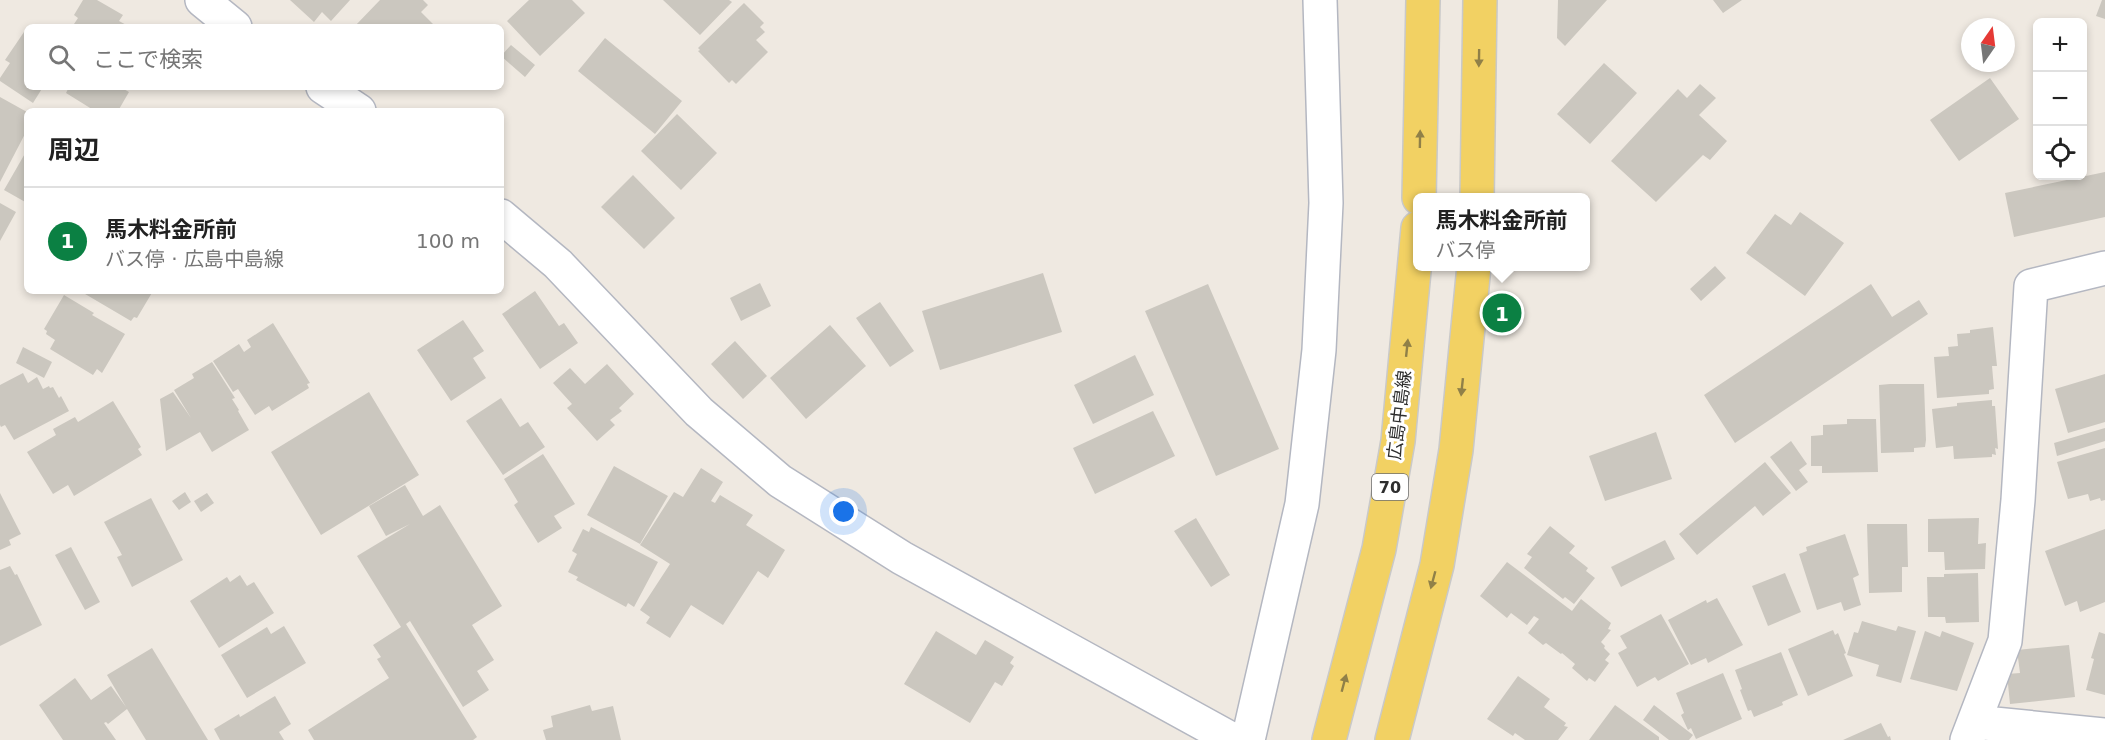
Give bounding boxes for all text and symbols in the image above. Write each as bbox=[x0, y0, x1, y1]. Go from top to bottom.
north arrow bbox=[1961, 18, 2015, 72]
map controls bbox=[2033, 18, 2087, 180]
button: + bbox=[2033, 18, 2087, 72]
search box bbox=[24, 24, 504, 90]
icon: search bbox=[45, 41, 78, 74]
text: ここで検索 bbox=[93, 47, 203, 72]
one-way arrow bbox=[1475, 49, 1484, 68]
button: − bbox=[2033, 72, 2087, 126]
button: locate bbox=[2033, 126, 2087, 180]
one-way arrow bbox=[1415, 130, 1425, 149]
text: 周辺 bbox=[48, 135, 100, 165]
popup bbox=[1413, 193, 1590, 271]
text: 馬木料金所前 bbox=[1435, 208, 1568, 233]
text: 馬木料金所前 bbox=[105, 217, 237, 242]
text: 1 bbox=[61, 229, 74, 253]
text: 100 m bbox=[416, 229, 480, 253]
text: バス停 bbox=[1435, 238, 1495, 262]
text: バス停 · 広島中島線 bbox=[105, 247, 284, 271]
pin: 1 bbox=[1482, 290, 1522, 336]
one-way arrow bbox=[1402, 338, 1412, 357]
street label: 広島中島線 bbox=[1383, 369, 1415, 461]
one-way arrow bbox=[1457, 378, 1467, 397]
road number: 70 bbox=[1372, 474, 1408, 500]
your location bbox=[829, 497, 858, 526]
one-way arrow bbox=[1428, 571, 1438, 589]
one-way arrow bbox=[1339, 674, 1349, 693]

